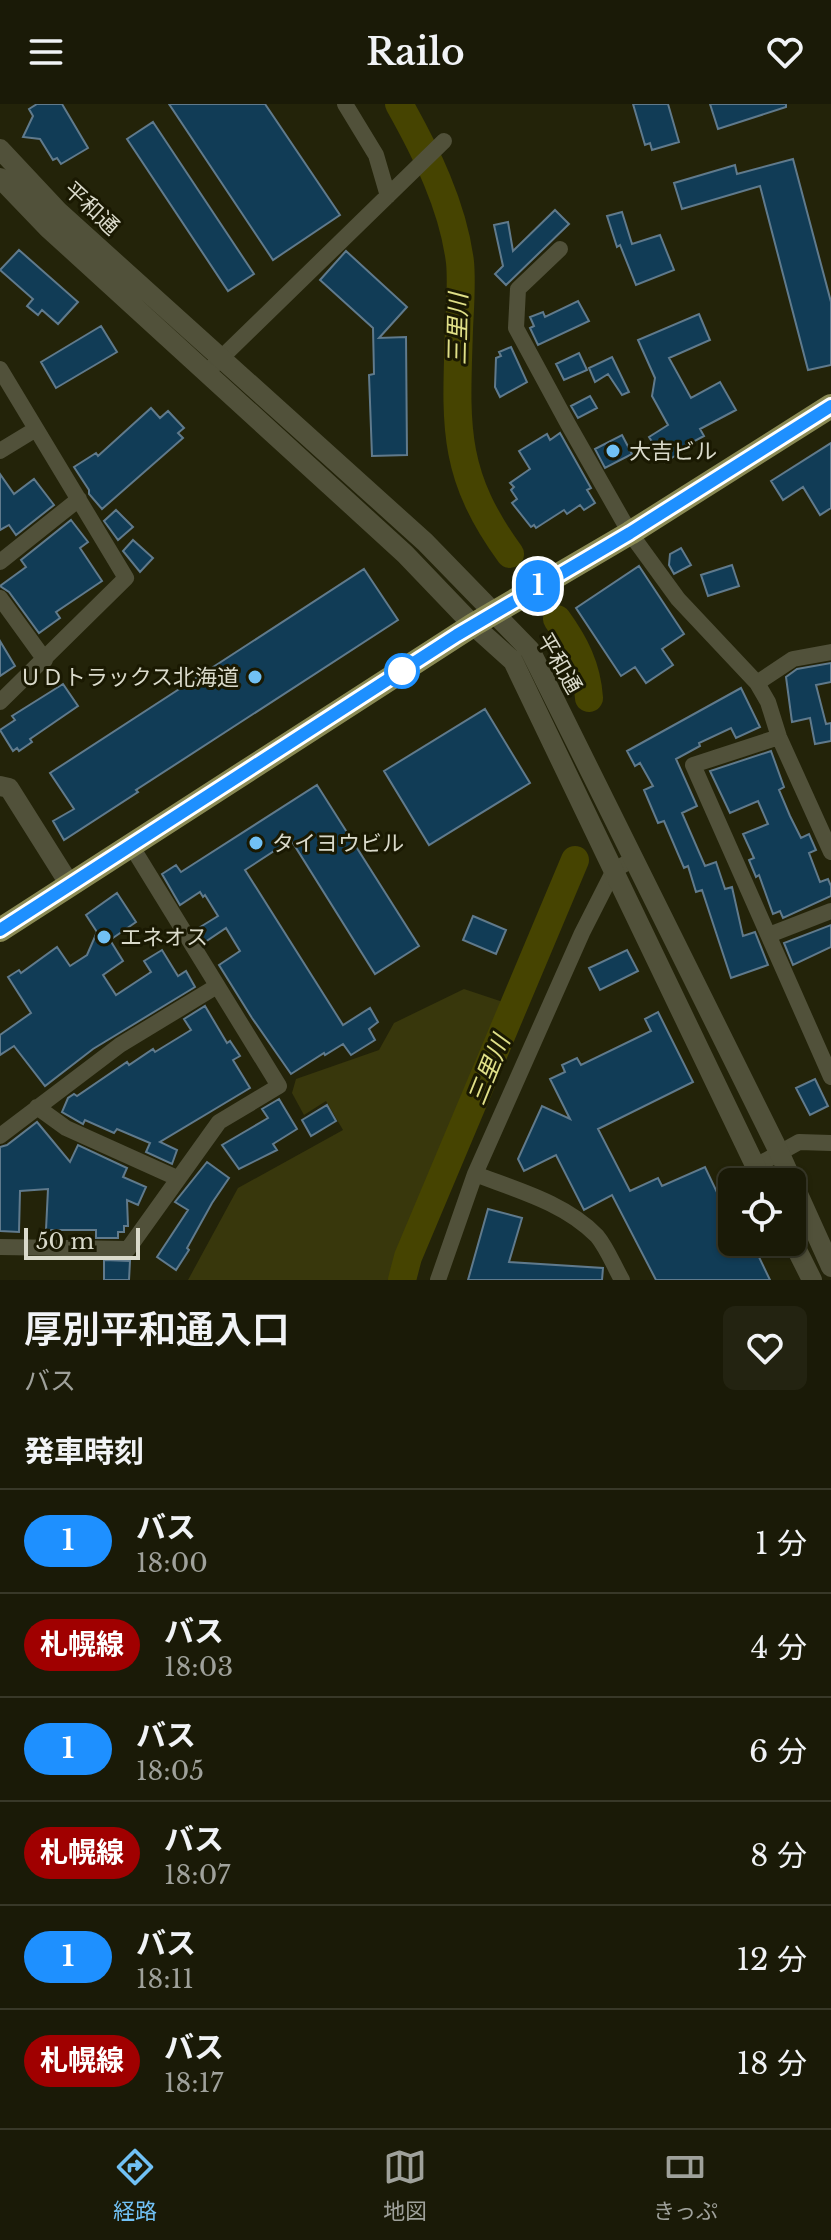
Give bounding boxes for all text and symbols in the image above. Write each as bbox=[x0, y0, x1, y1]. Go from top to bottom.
icon: menu bbox=[24, 30, 68, 74]
text: Railo bbox=[366, 30, 465, 75]
icon: heart bbox=[763, 30, 807, 74]
street label: 平和通 bbox=[58, 176, 125, 241]
water label: 三里川 bbox=[442, 290, 473, 365]
place label: 大吉ビル bbox=[629, 438, 717, 465]
marker: 大吉ビル bbox=[604, 442, 622, 460]
line badge: 1 bbox=[512, 560, 564, 612]
text: 1 bbox=[532, 568, 544, 603]
street label: 平和通 bbox=[531, 628, 588, 699]
unlabelled marker bbox=[385, 654, 419, 688]
place label: ＵＤトラックス北海道 bbox=[20, 664, 239, 691]
marker: ＵＤトラックス北海道 bbox=[246, 668, 264, 686]
place label: タイヨウビル bbox=[272, 830, 404, 857]
marker: タイヨウビル bbox=[247, 834, 265, 852]
place label: エネオス bbox=[120, 924, 208, 951]
marker: エネオス bbox=[95, 928, 113, 946]
water label: 三里川 bbox=[462, 1028, 517, 1109]
map controls bbox=[718, 1168, 806, 1256]
button: locate bbox=[718, 1168, 806, 1256]
scale bar bbox=[24, 1224, 140, 1260]
text: 50 m bbox=[36, 1228, 94, 1255]
text: 厚別平和通入口 bbox=[24, 1306, 290, 1353]
button: heart bbox=[723, 1306, 807, 1390]
text: バス bbox=[24, 1365, 76, 1397]
text: 発車時刻 bbox=[24, 1433, 144, 1470]
text: バス bbox=[136, 1509, 196, 1546]
text: 1 bbox=[62, 1523, 74, 1558]
text: 1 分 bbox=[755, 1525, 807, 1562]
text: 18:00 bbox=[136, 1547, 208, 1579]
text: バス bbox=[164, 1613, 224, 1650]
text: 札幌線 bbox=[40, 1627, 124, 1662]
text: 4 分 bbox=[751, 1629, 807, 1666]
text: 18:03 bbox=[164, 1651, 233, 1683]
text: バス bbox=[136, 1717, 196, 1754]
text: 1 bbox=[62, 1731, 74, 1766]
text: 6 分 bbox=[749, 1733, 807, 1770]
text: 18:05 bbox=[136, 1755, 204, 1787]
text: バス bbox=[164, 1821, 224, 1858]
text: 札幌線 bbox=[40, 1835, 124, 1870]
text: 8 分 bbox=[750, 1837, 807, 1874]
text: 18:07 bbox=[164, 1859, 230, 1891]
text: バス bbox=[136, 1925, 196, 1962]
text: 1 bbox=[62, 1939, 74, 1974]
text: 12 分 bbox=[737, 1941, 807, 1978]
text: 18:11 bbox=[136, 1963, 194, 1995]
text: バス bbox=[164, 2029, 224, 2066]
text: 札幌線 bbox=[40, 2043, 124, 2078]
text: 18 分 bbox=[737, 2045, 807, 2082]
text: 18:17 bbox=[164, 2067, 223, 2099]
tab: 経路 bbox=[113, 2145, 157, 2225]
tab: 地図 bbox=[383, 2145, 427, 2225]
tab: きっぷ bbox=[653, 2145, 718, 2225]

